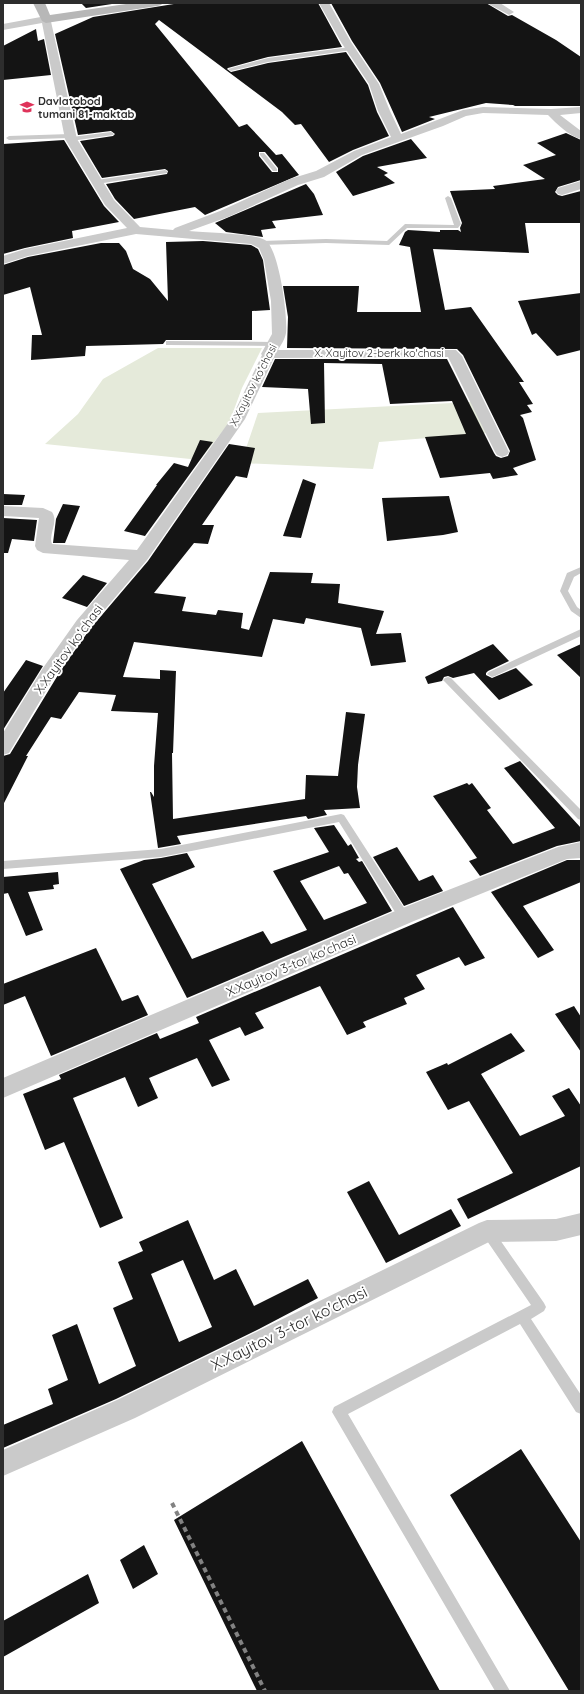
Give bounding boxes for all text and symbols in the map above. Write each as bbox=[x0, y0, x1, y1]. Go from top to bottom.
place label: Davlatobod tumani 81-maktab bbox=[38, 94, 135, 121]
school or university icon: Davlatobod tumani 81-maktab bbox=[19, 99, 35, 115]
street label: X.Xayitov koʻchasi bbox=[226, 342, 280, 428]
street label: X. Xayitov 2-berk koʼchasi bbox=[314, 346, 444, 360]
street label: X.Xayitov koʻchasi bbox=[30, 601, 106, 697]
street label: X.Xayitov 3-tor koʼchasi bbox=[224, 930, 358, 1000]
street label: X.Xayitov 3-tor koʼchasi bbox=[208, 1281, 370, 1375]

